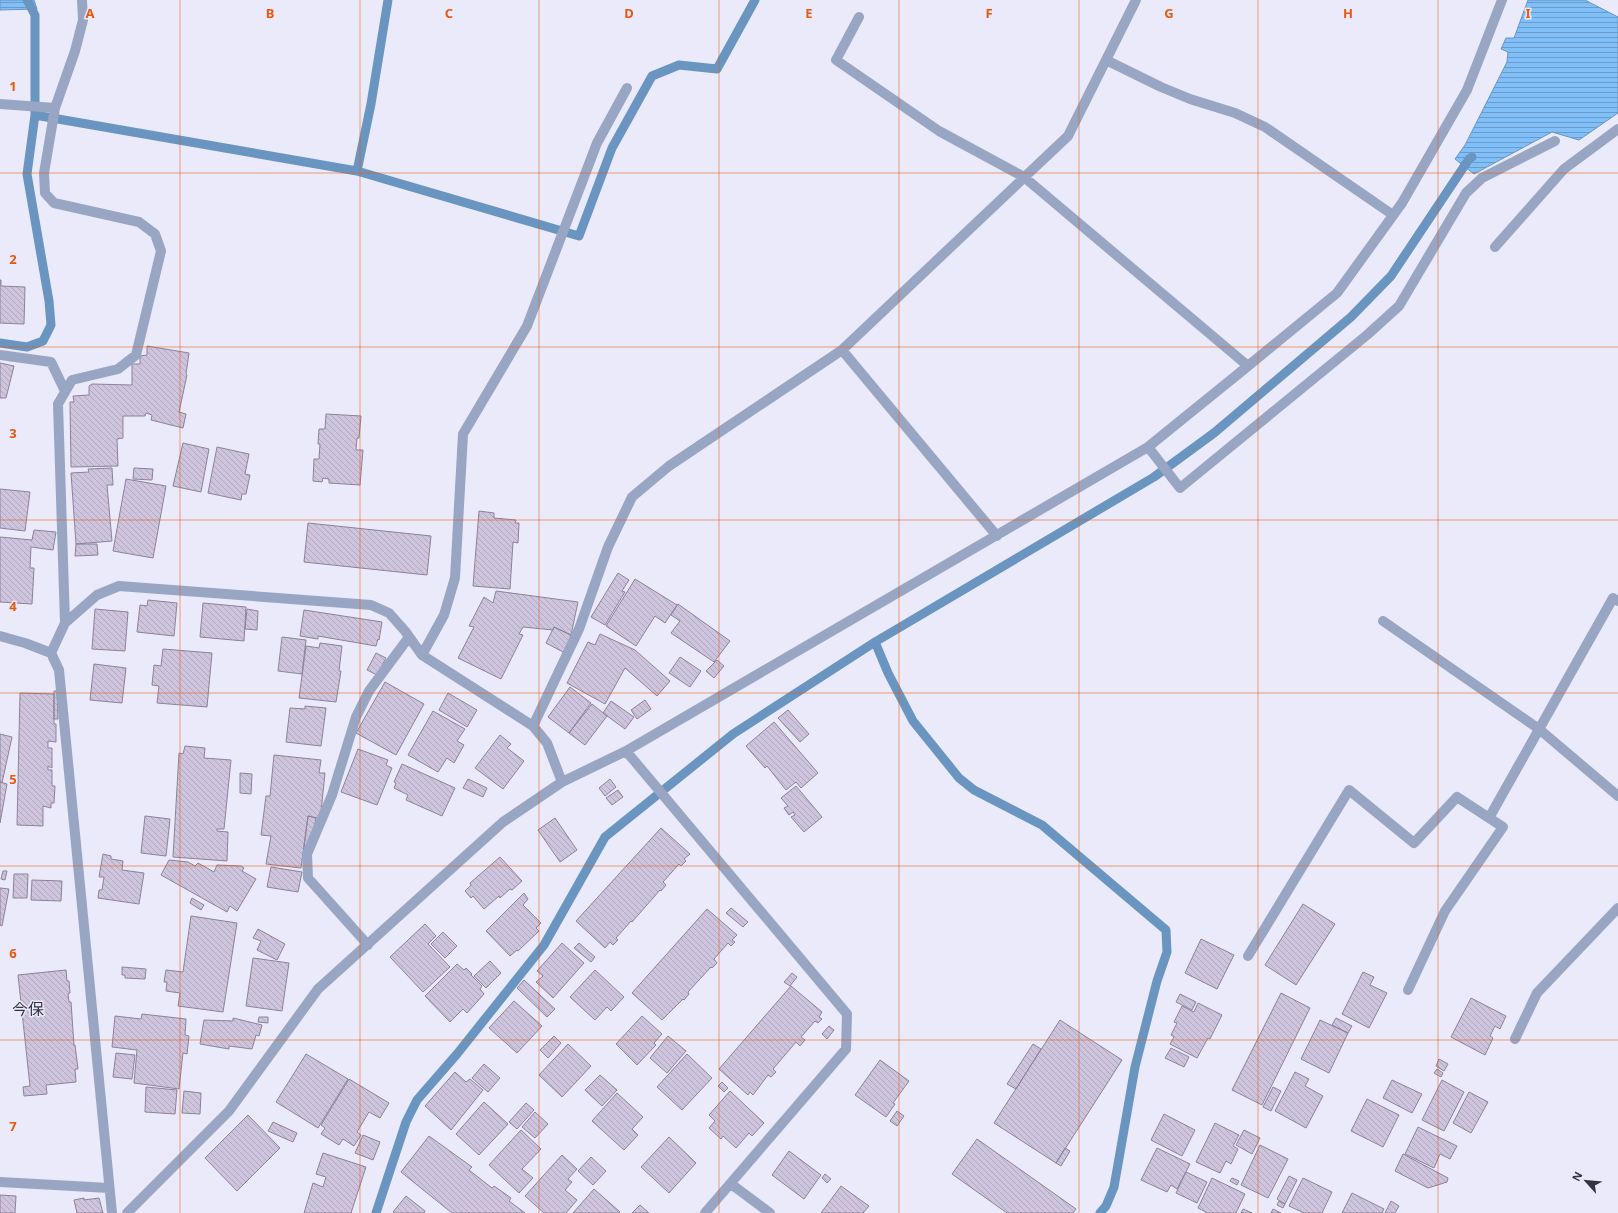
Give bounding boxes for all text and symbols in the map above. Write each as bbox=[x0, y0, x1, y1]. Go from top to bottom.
text: A bbox=[86, 4, 95, 22]
text: B bbox=[266, 4, 274, 22]
text: C bbox=[445, 4, 453, 22]
text: D bbox=[624, 4, 634, 22]
text: E bbox=[805, 4, 813, 22]
text: F bbox=[985, 4, 993, 22]
text: G bbox=[1164, 4, 1174, 22]
text: H bbox=[1343, 4, 1353, 22]
text: I bbox=[1525, 4, 1531, 22]
text: 1 bbox=[9, 77, 17, 95]
text: 2 bbox=[9, 250, 17, 268]
text: 3 bbox=[9, 424, 17, 442]
text: 4 bbox=[9, 597, 17, 615]
text: 5 bbox=[9, 770, 17, 788]
text: 6 bbox=[9, 944, 17, 962]
district label: 今保 bbox=[12, 998, 44, 1020]
text: 7 bbox=[9, 1117, 17, 1135]
north arrow bbox=[1566, 1161, 1606, 1201]
text: N bbox=[1568, 1169, 1585, 1184]

